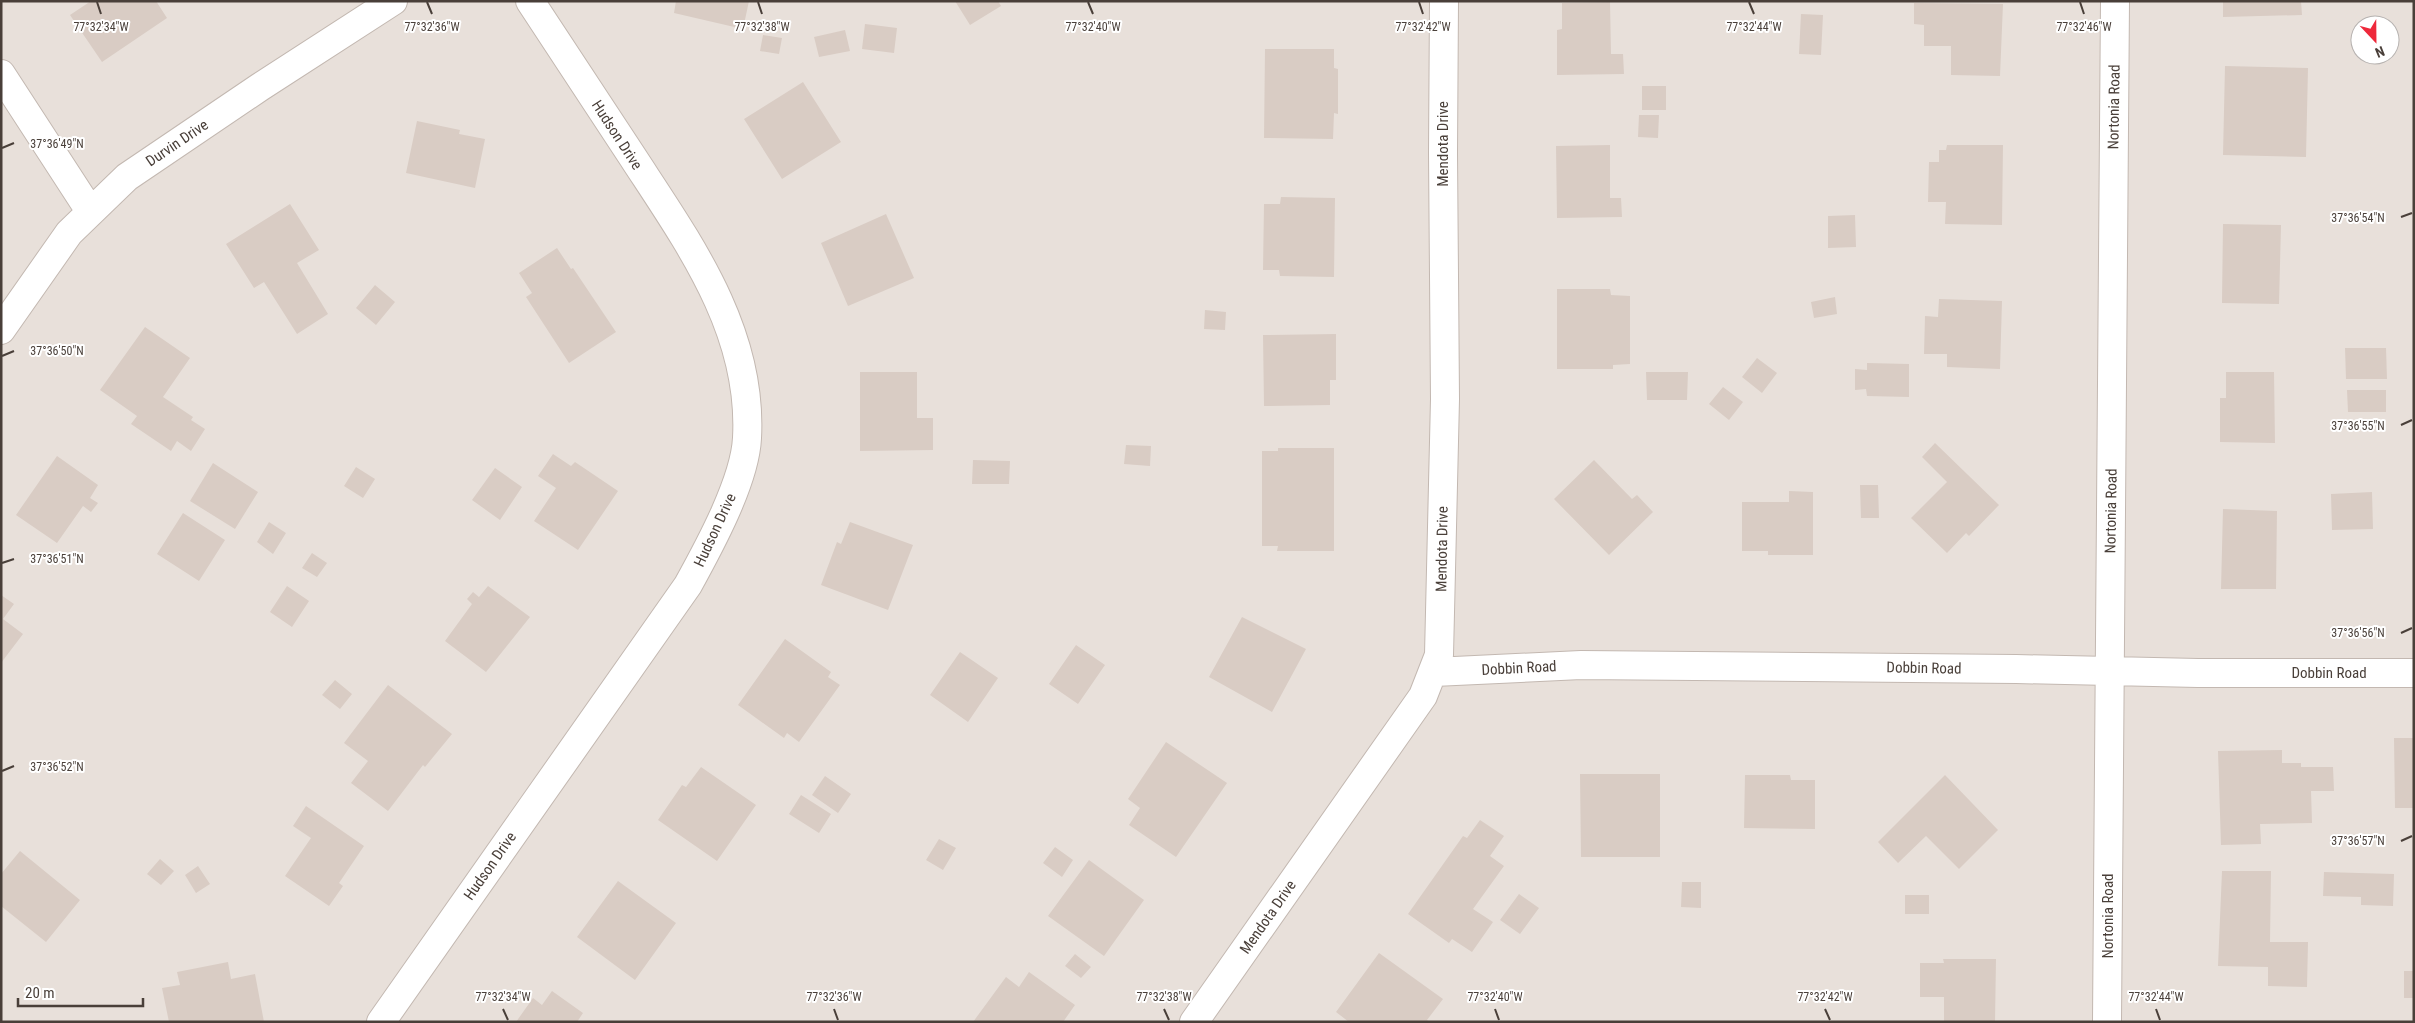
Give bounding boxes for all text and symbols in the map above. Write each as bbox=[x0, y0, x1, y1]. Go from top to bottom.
north arrow bbox=[2350, 15, 2400, 65]
text: 77°32'34"W bbox=[73, 20, 129, 34]
text: 77°32'36"W bbox=[404, 20, 460, 34]
text: 77°32'38"W bbox=[734, 20, 790, 34]
text: 77°32'40"W bbox=[1065, 20, 1121, 34]
text: 77°32'42"W bbox=[1395, 20, 1451, 34]
text: 77°32'44"W bbox=[1726, 20, 1782, 34]
text: 77°32'46"W bbox=[2056, 20, 2112, 34]
text: N bbox=[2373, 43, 2387, 61]
street label: Nortonia Road bbox=[2104, 64, 2124, 150]
street label: Hudson Drive bbox=[588, 97, 646, 173]
street label: Mendota Drive bbox=[1434, 101, 1452, 187]
street label: Durvin Drive bbox=[143, 116, 211, 170]
text: 37°36'49"N bbox=[30, 137, 84, 151]
text: 37°36'54"N bbox=[2331, 211, 2385, 225]
text: 37°36'50"N bbox=[30, 344, 84, 358]
text: 37°36'55"N bbox=[2331, 419, 2385, 433]
street label: Nortonia Road bbox=[2101, 468, 2121, 554]
street label: Hudson Drive bbox=[690, 490, 740, 570]
street label: Mendota Drive bbox=[1432, 506, 1452, 592]
text: 37°36'51"N bbox=[30, 552, 84, 566]
text: 37°36'56"N bbox=[2331, 626, 2385, 640]
street label: Dobbin Road bbox=[1481, 657, 1557, 679]
street label: Dobbin Road bbox=[1886, 658, 1962, 678]
street label: Dobbin Road bbox=[2291, 664, 2367, 682]
text: 37°36'52"N bbox=[30, 760, 84, 774]
street label: Hudson Drive bbox=[460, 828, 520, 904]
text: 37°36'57"N bbox=[2331, 834, 2385, 848]
street label: Nortonia Road bbox=[2099, 873, 2117, 959]
street label: Mendota Drive bbox=[1236, 877, 1300, 957]
scale bar bbox=[18, 976, 142, 1008]
text: 20 m bbox=[25, 984, 55, 1002]
text: 77°32'34"W bbox=[475, 990, 531, 1004]
text: 77°32'36"W bbox=[806, 990, 862, 1004]
text: 77°32'38"W bbox=[1136, 990, 1192, 1004]
text: 77°32'40"W bbox=[1467, 990, 1523, 1004]
text: 77°32'42"W bbox=[1797, 990, 1853, 1004]
text: 77°32'44"W bbox=[2128, 990, 2184, 1004]

